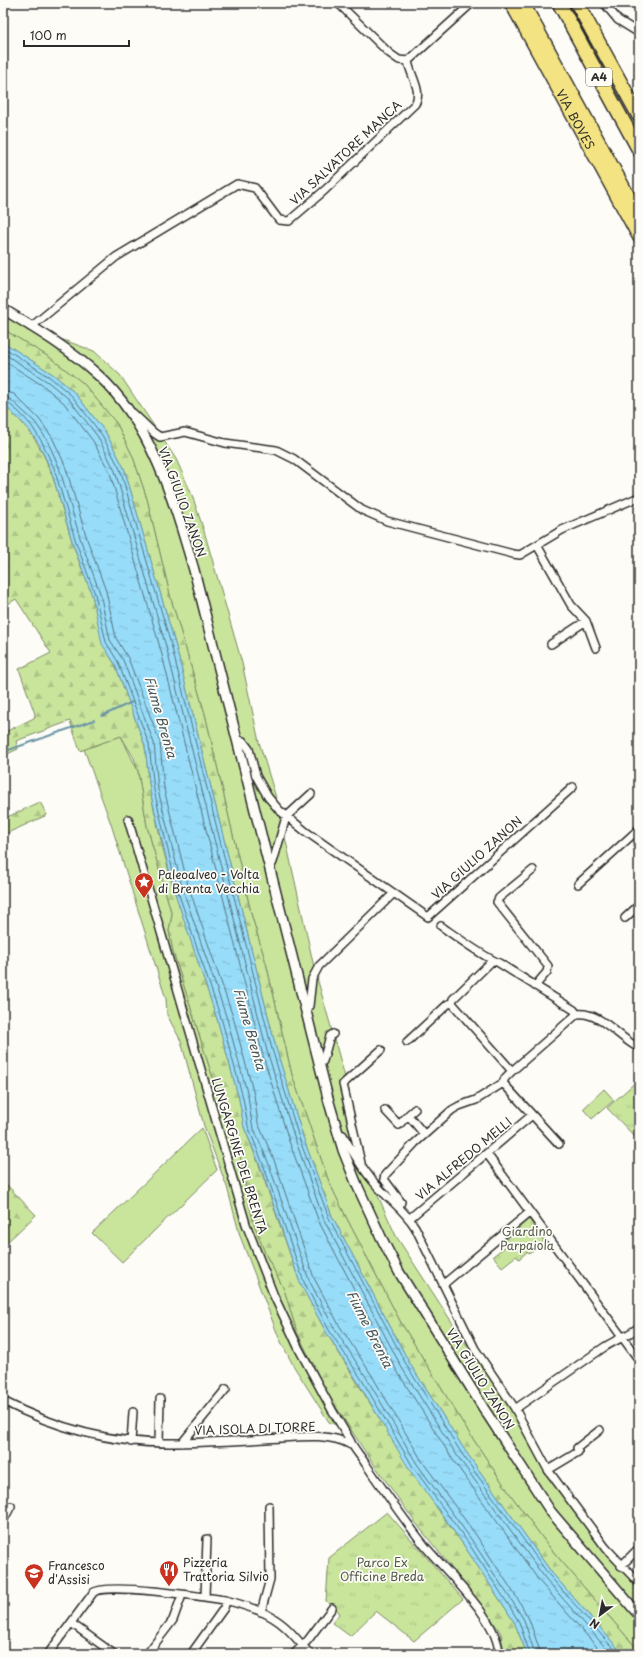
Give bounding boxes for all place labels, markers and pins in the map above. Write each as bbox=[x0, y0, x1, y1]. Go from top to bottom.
place label: Paleoalveo - Volta di Brenta Vecchia bbox=[158, 865, 260, 897]
place icon: Paleoalveo - Volta di Brenta Vecchia bbox=[133, 871, 155, 899]
place label: Pizzeria Trattoria Silvio bbox=[183, 1553, 269, 1585]
place label: Francesco d'Assisi bbox=[48, 1556, 105, 1588]
restaurant icon: Pizzeria Trattoria Silvio bbox=[158, 1559, 180, 1587]
school or university icon: Francesco d'Assisi bbox=[23, 1562, 45, 1590]

